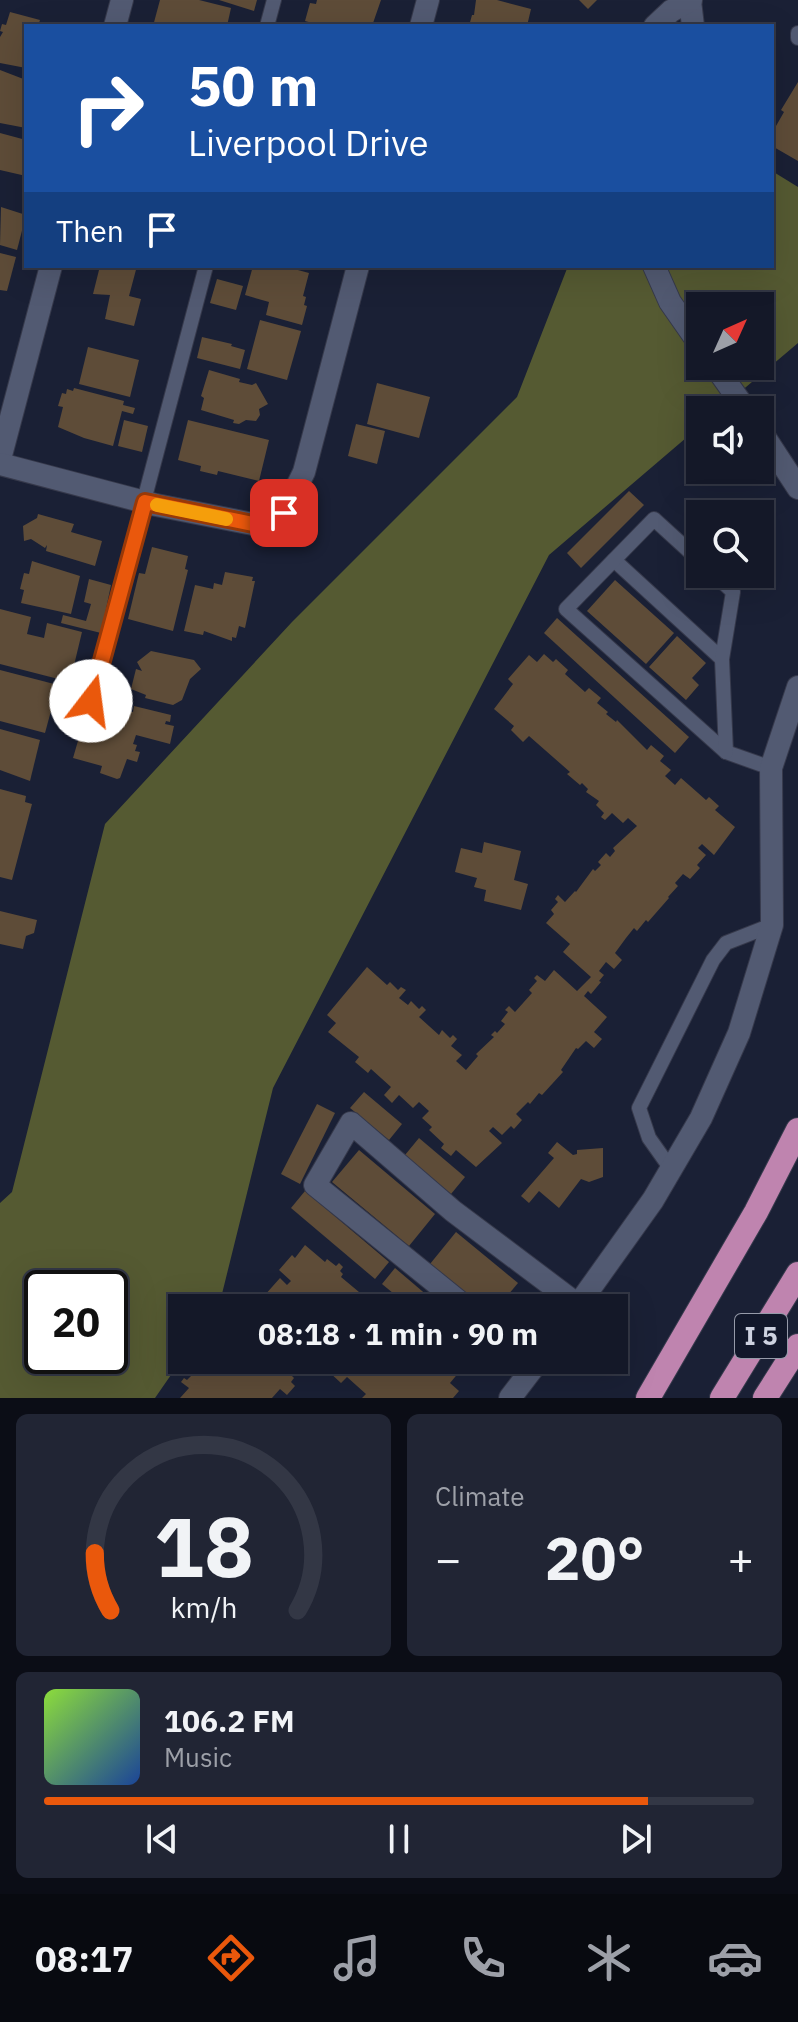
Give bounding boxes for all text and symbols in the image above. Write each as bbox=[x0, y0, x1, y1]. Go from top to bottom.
text: 50 m bbox=[188, 49, 318, 121]
icon: right bbox=[56, 56, 160, 160]
text: Liverpool Drive bbox=[188, 119, 428, 166]
icon: arrive bbox=[140, 208, 184, 252]
text: Then bbox=[56, 211, 124, 250]
north arrow bbox=[686, 292, 774, 380]
map controls bbox=[686, 292, 774, 588]
button: sound bbox=[686, 396, 774, 484]
pin bbox=[250, 479, 318, 547]
icon: arrive bbox=[262, 491, 306, 535]
button: search bbox=[686, 500, 774, 588]
position arrow bbox=[49, 659, 133, 743]
speed limit sign: 20 bbox=[24, 1270, 128, 1374]
text: 08:18 · 1 min · 90 m bbox=[258, 1314, 538, 1353]
road number: I 5 bbox=[735, 1314, 787, 1358]
text: Climate bbox=[435, 1479, 525, 1513]
text: 18 bbox=[154, 1492, 253, 1600]
text: 20° bbox=[544, 1518, 645, 1597]
text: − bbox=[435, 1530, 461, 1587]
text: + bbox=[728, 1530, 754, 1587]
text: km/h bbox=[170, 1589, 237, 1626]
text: 106.2 FM bbox=[164, 1701, 295, 1740]
text: Music bbox=[164, 1740, 232, 1774]
icon: previous bbox=[140, 1817, 184, 1861]
icon: pause bbox=[377, 1817, 421, 1861]
icon: next bbox=[614, 1817, 658, 1861]
icon: directions bbox=[203, 1930, 259, 1986]
icon: music bbox=[329, 1930, 385, 1986]
icon: phone bbox=[455, 1930, 511, 1986]
icon: climate bbox=[581, 1930, 637, 1986]
icon: car bbox=[707, 1930, 763, 1986]
text: 08:17 bbox=[35, 1935, 133, 1982]

